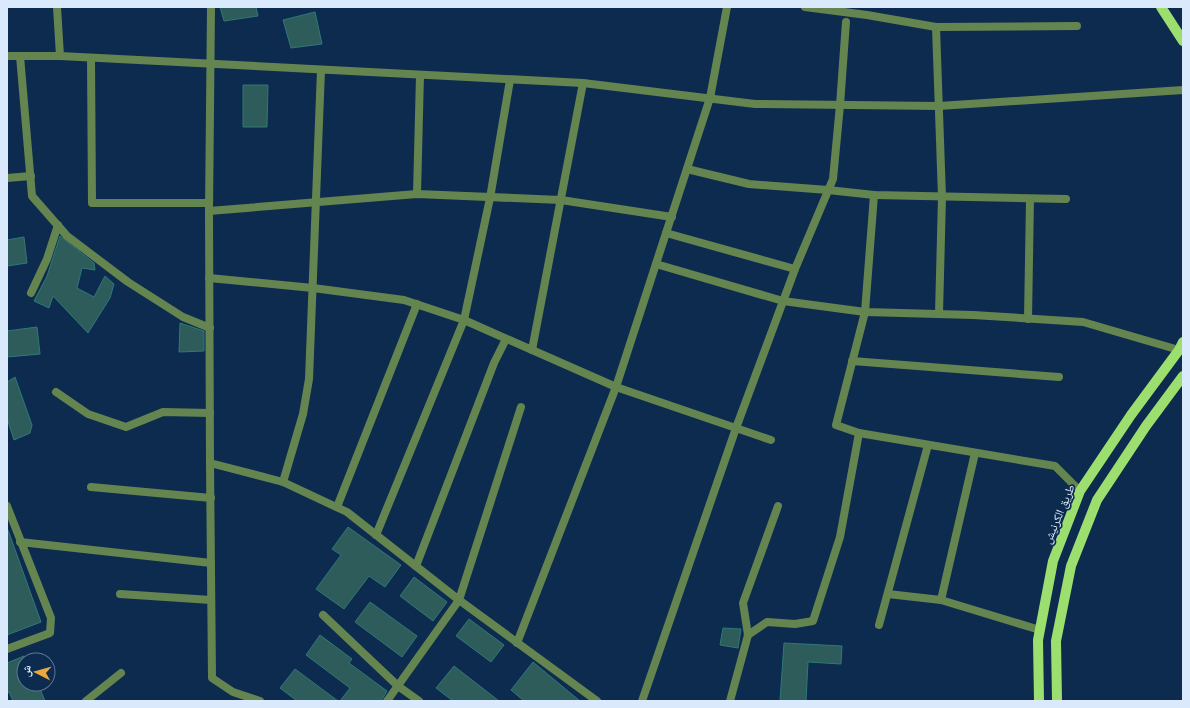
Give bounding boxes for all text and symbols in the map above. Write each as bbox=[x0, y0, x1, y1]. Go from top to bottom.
street label: طريق الكرنيش bbox=[1039, 482, 1078, 546]
north arrow bbox=[16, 652, 56, 692]
text: ش bbox=[18, 664, 35, 678]

